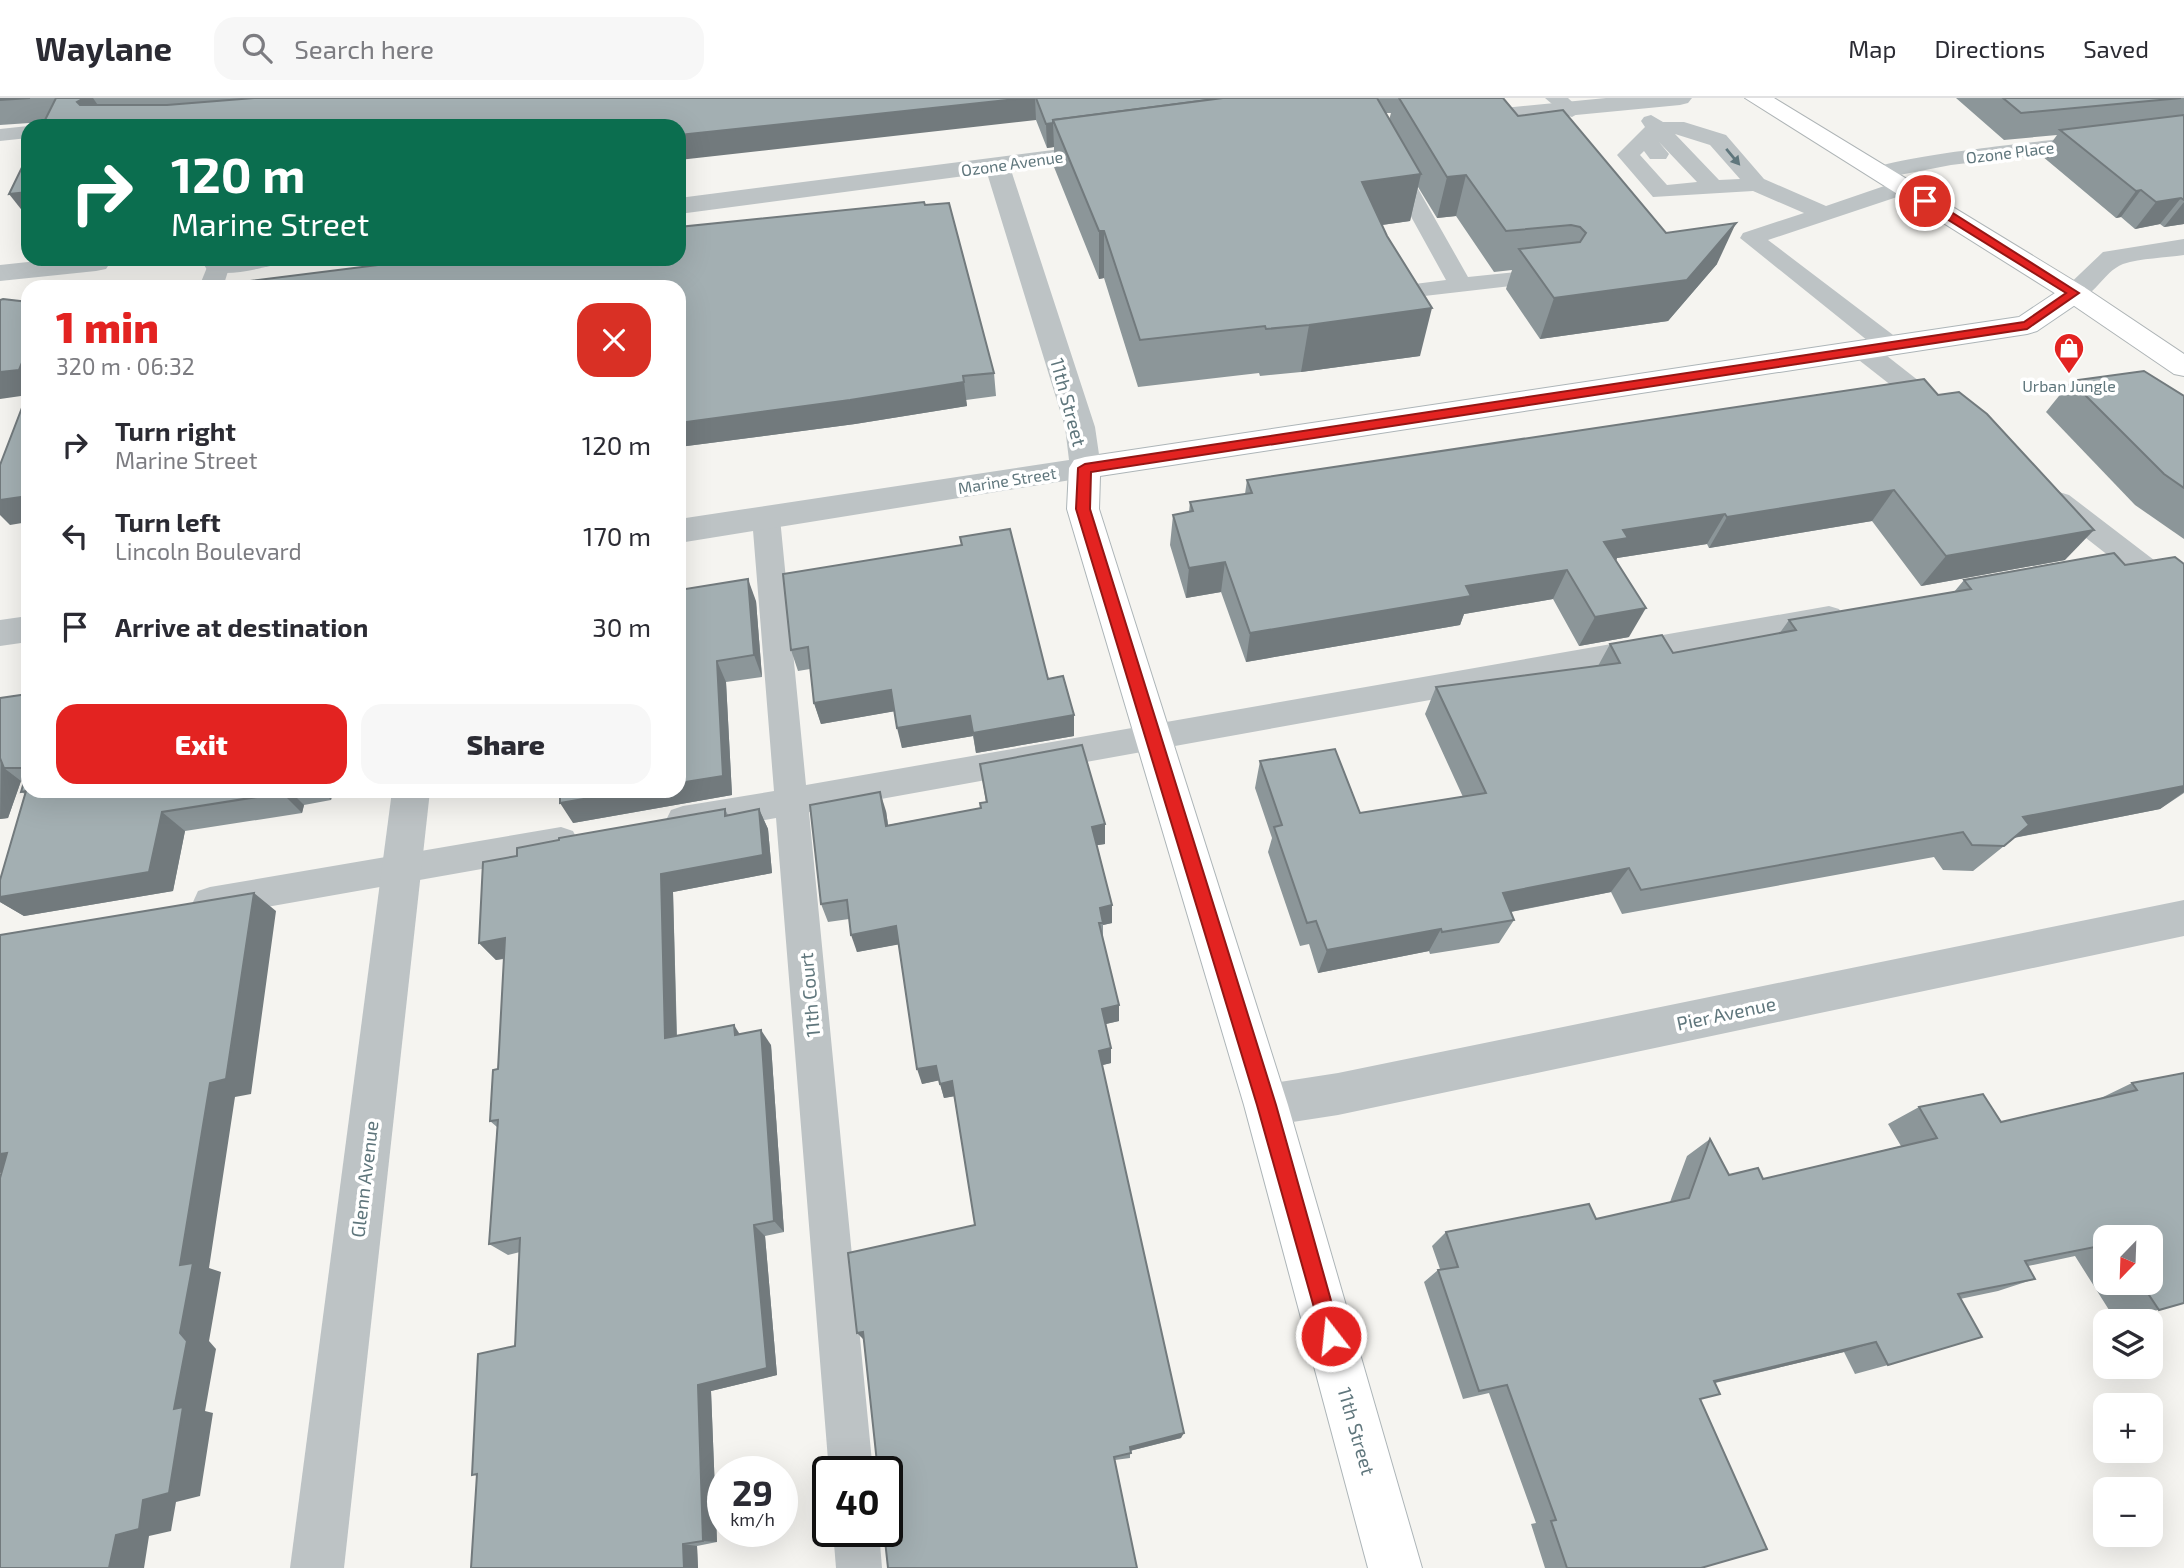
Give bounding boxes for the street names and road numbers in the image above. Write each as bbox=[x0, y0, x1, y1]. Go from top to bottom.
street label: Ozone Place bbox=[1965, 137, 2055, 167]
street label: Ozone Avenue bbox=[960, 146, 1064, 180]
street label: 11th Street bbox=[1046, 355, 1092, 449]
street label: Marine Street bbox=[957, 463, 1057, 497]
street label: 11th Court bbox=[794, 952, 824, 1038]
street label: Pier Avenue bbox=[1674, 991, 1778, 1035]
street label: Glenn Avenue bbox=[345, 1119, 383, 1239]
street label: 11th Street bbox=[1333, 1384, 1381, 1478]

